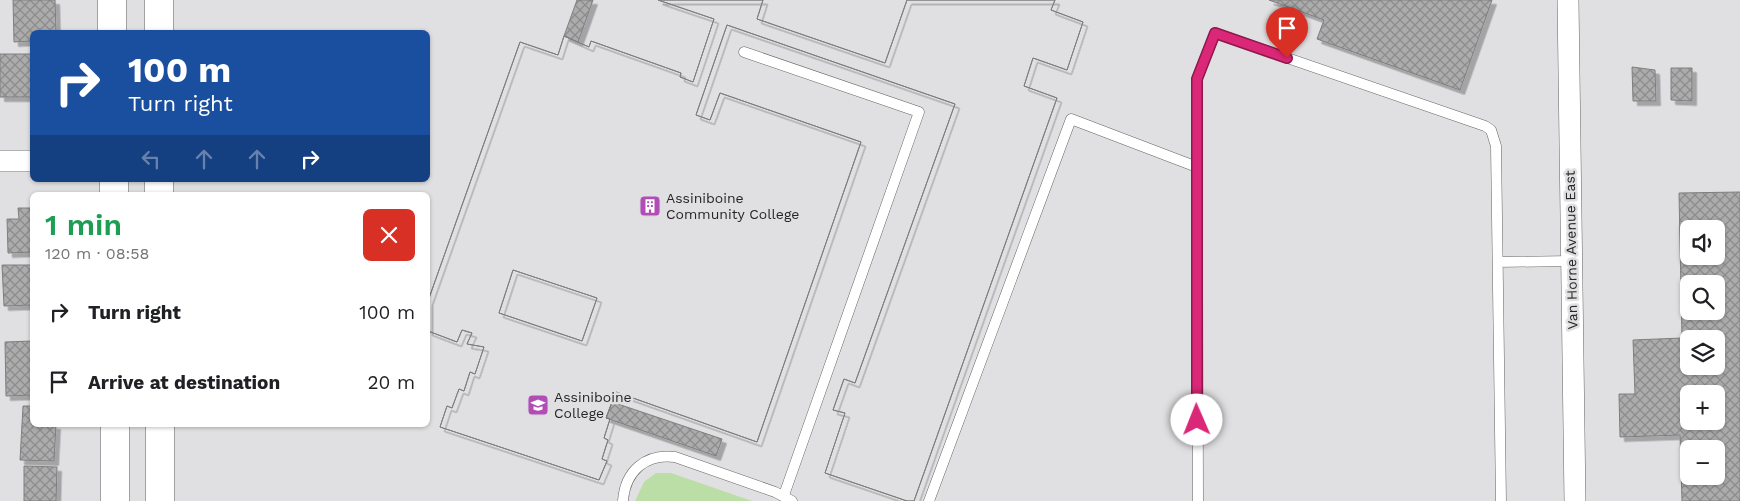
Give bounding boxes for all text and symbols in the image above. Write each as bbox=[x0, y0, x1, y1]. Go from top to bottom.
pin bbox=[1266, 7, 1308, 58]
icon: arrive bbox=[1273, 14, 1301, 42]
text: 100 m bbox=[128, 49, 231, 91]
icon: right bbox=[45, 50, 110, 115]
text: Turn right bbox=[128, 91, 233, 116]
icon: left bbox=[137, 145, 165, 173]
icon: ahead bbox=[190, 145, 218, 173]
icon: ahead bbox=[243, 145, 271, 173]
icon: right bbox=[296, 145, 324, 173]
street label: Van Horne Avenue East bbox=[1562, 170, 1580, 330]
place label: Assiniboine Community College bbox=[666, 190, 799, 222]
building icon: Assiniboine Community College bbox=[638, 194, 662, 218]
text: 1 min bbox=[45, 207, 122, 242]
button: close bbox=[363, 209, 415, 261]
map controls bbox=[1680, 220, 1725, 485]
button: sound bbox=[1680, 220, 1725, 265]
text: 120 m · 08:58 bbox=[45, 244, 149, 263]
button: search bbox=[1680, 275, 1725, 320]
icon: right bbox=[45, 298, 73, 326]
text: Turn right bbox=[88, 301, 181, 324]
text: 100 m bbox=[359, 301, 415, 324]
button: layers bbox=[1680, 330, 1725, 375]
icon: arrive bbox=[45, 368, 73, 396]
text: Arrive at destination bbox=[88, 371, 280, 394]
text: 20 m bbox=[368, 371, 415, 394]
button: + bbox=[1680, 385, 1725, 430]
place label: Assiniboine College bbox=[554, 389, 632, 421]
school or university icon: Assiniboine College bbox=[526, 393, 550, 417]
position arrow bbox=[1170, 393, 1222, 445]
button: − bbox=[1680, 440, 1725, 485]

